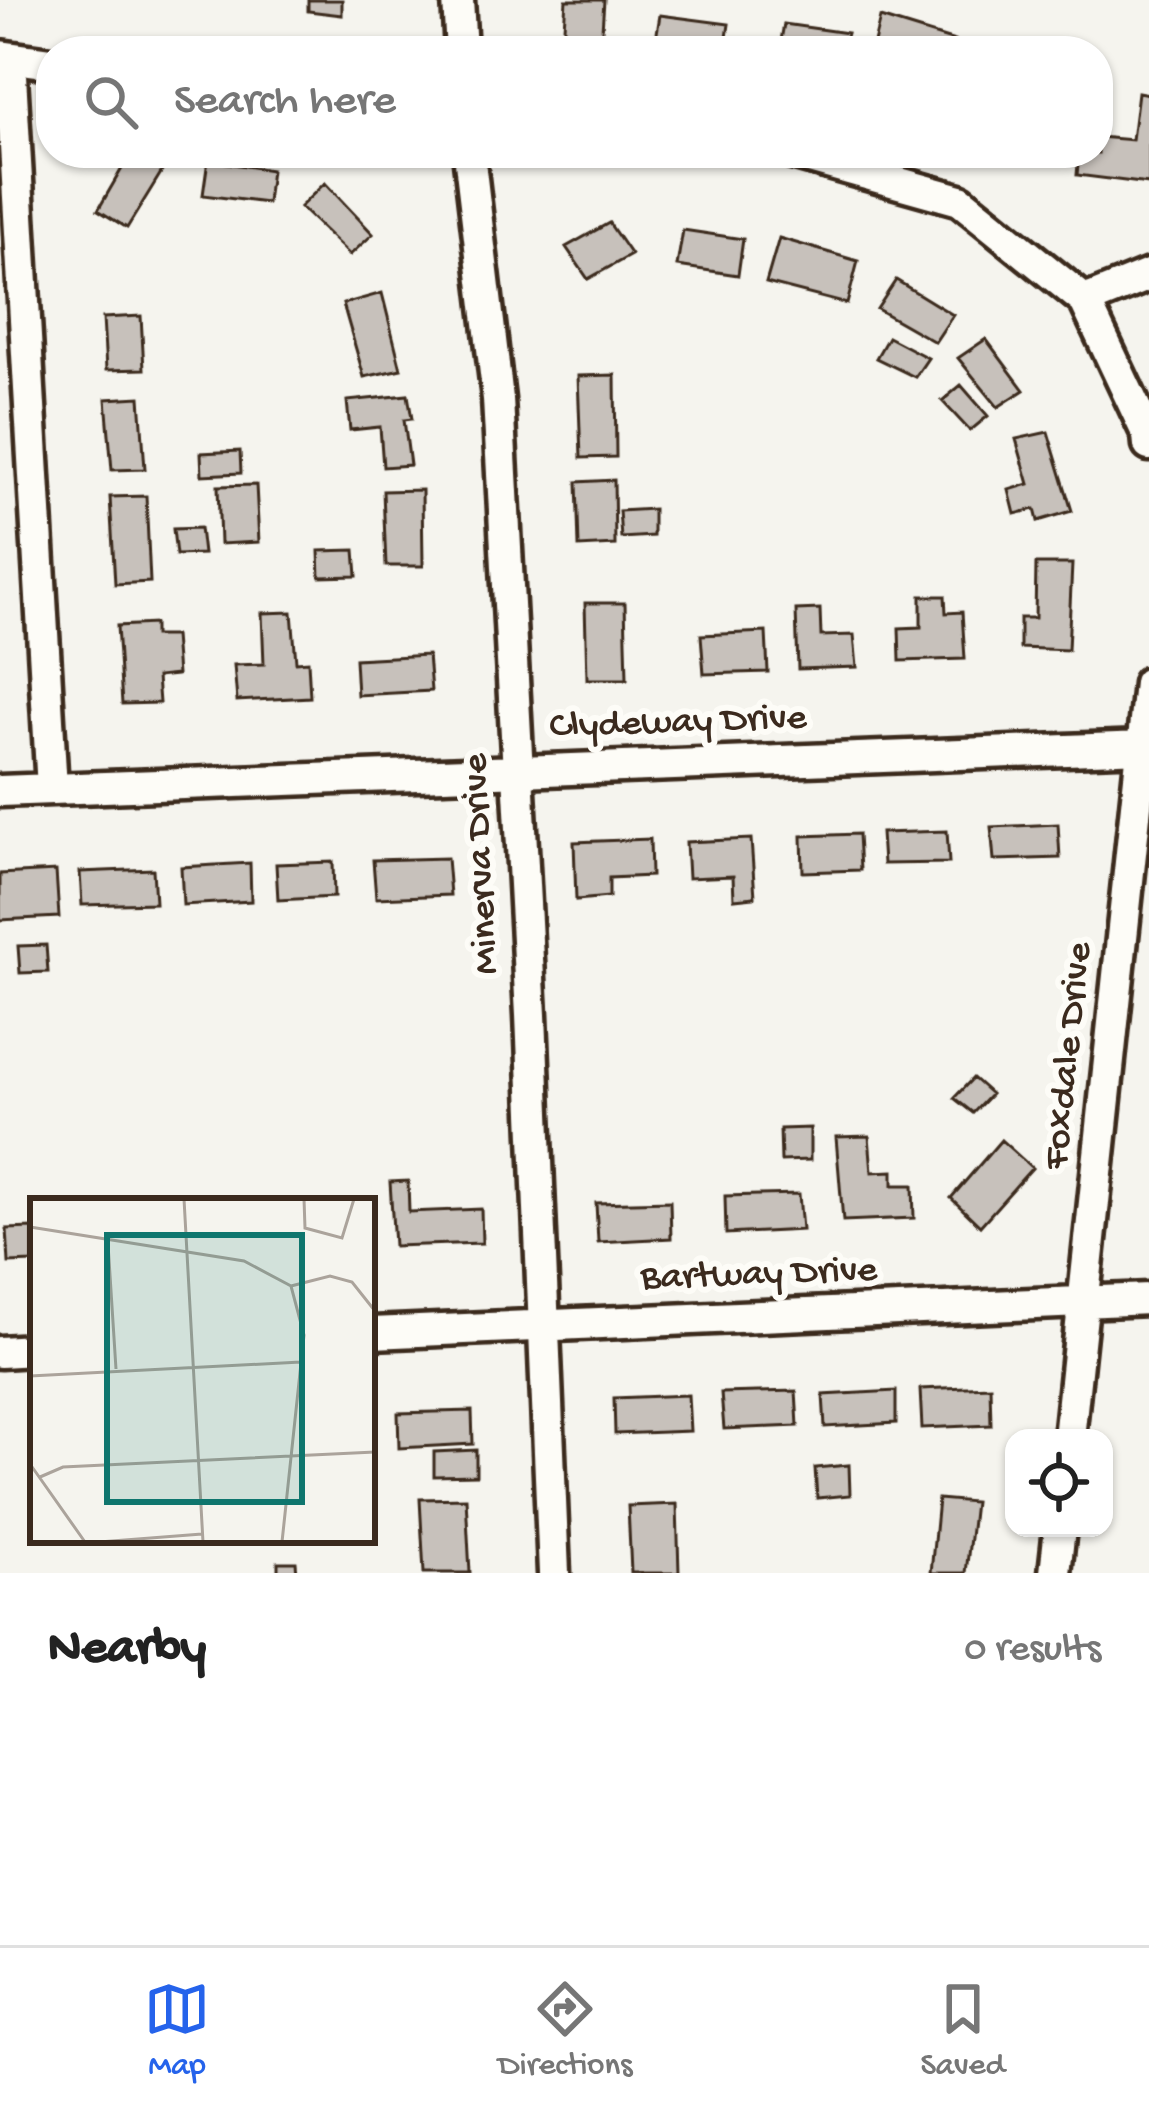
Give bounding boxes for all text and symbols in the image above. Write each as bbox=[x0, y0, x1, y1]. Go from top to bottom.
search box bbox=[36, 36, 1113, 168]
icon: search bbox=[78, 69, 144, 135]
text: Search here bbox=[174, 76, 396, 129]
street label: Clydeway Drive bbox=[549, 696, 808, 751]
street label: Minerva Drive bbox=[454, 752, 512, 976]
street label: Foxdale Drive bbox=[1035, 939, 1105, 1173]
inset map bbox=[30, 1198, 375, 1543]
street label: Bartway Drive bbox=[639, 1249, 879, 1303]
map controls bbox=[1005, 1429, 1113, 1537]
button: locate bbox=[1005, 1429, 1113, 1537]
text: Nearby bbox=[48, 1621, 206, 1681]
text: 0 results bbox=[964, 1628, 1101, 1674]
tab: Map bbox=[144, 1976, 210, 2086]
tab: Directions bbox=[498, 1976, 632, 2086]
tab: Saved bbox=[920, 1976, 1005, 2086]

